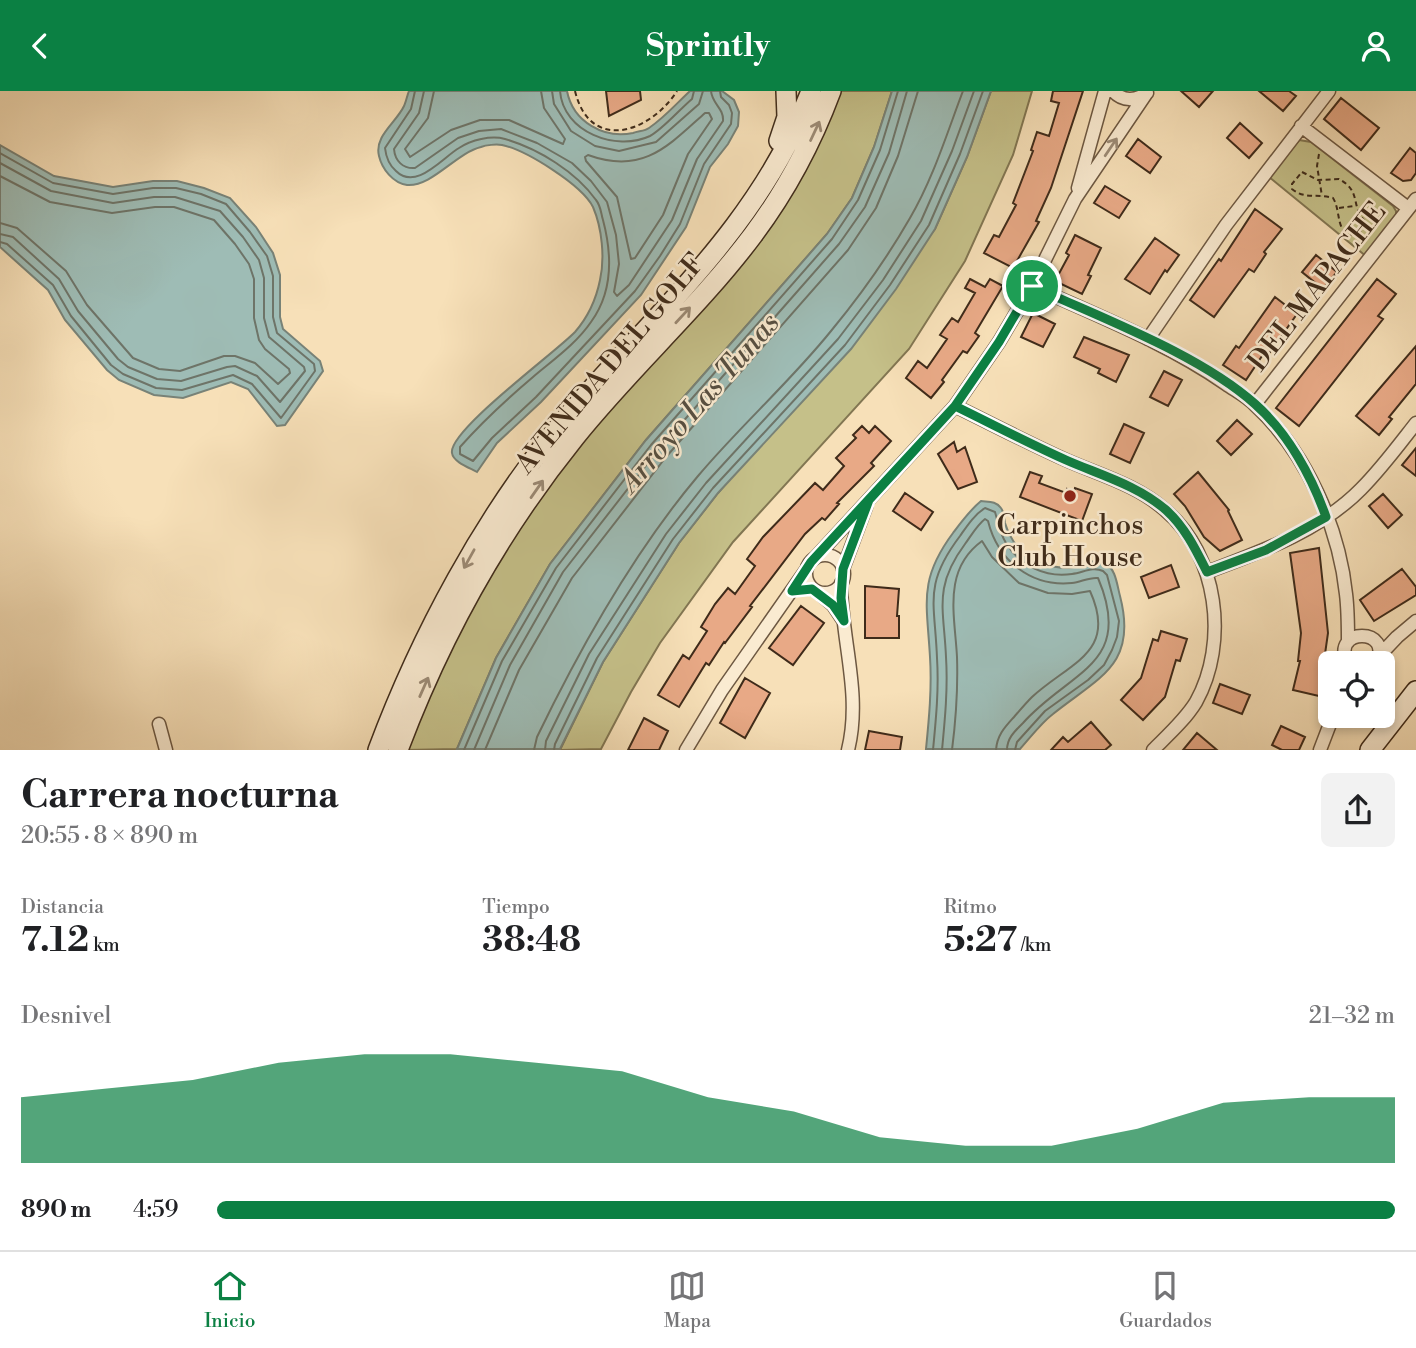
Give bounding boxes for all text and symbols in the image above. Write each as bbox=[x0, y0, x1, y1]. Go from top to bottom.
text: Sprintly bbox=[646, 26, 770, 66]
icon: back bbox=[21, 27, 59, 65]
icon: person bbox=[1357, 27, 1395, 65]
one-way arrow bbox=[809, 121, 822, 142]
one-way arrow bbox=[1103, 138, 1118, 157]
street label: DEL MAPACHE bbox=[1240, 195, 1394, 378]
street label: AVENIDA DEL GOLF bbox=[507, 247, 713, 482]
pin bbox=[1002, 256, 1062, 316]
icon: arrive bbox=[1013, 267, 1051, 305]
water label: Arroyo Las Tunas bbox=[609, 305, 788, 503]
one-way arrow bbox=[675, 307, 691, 325]
one-way arrow bbox=[530, 480, 544, 499]
marker: Carpinchos Club House bbox=[1062, 488, 1078, 504]
place label: Carpinchos Club House bbox=[996, 508, 1144, 575]
one-way arrow bbox=[462, 548, 476, 569]
map controls bbox=[1318, 651, 1395, 728]
button: locate bbox=[1318, 651, 1395, 728]
one-way arrow bbox=[418, 676, 431, 698]
text: Carrera nocturna bbox=[21, 772, 339, 819]
button: share bbox=[1321, 773, 1395, 847]
text: 20:55 · 8 × 890 m bbox=[21, 822, 198, 850]
text: Distancia bbox=[21, 895, 104, 919]
text: Tiempo bbox=[482, 895, 550, 919]
text: Ritmo bbox=[944, 895, 997, 919]
text: 7.12 bbox=[21, 919, 89, 962]
text: 38:48 bbox=[482, 919, 581, 962]
text: 5:27 bbox=[944, 919, 1017, 962]
text: km bbox=[89, 933, 120, 957]
text: /km bbox=[1017, 933, 1051, 957]
text: Desnivel bbox=[21, 1002, 111, 1030]
text: 21–32 m bbox=[1309, 1002, 1395, 1030]
text: 890 m bbox=[21, 1196, 91, 1224]
text: 4:59 bbox=[133, 1196, 179, 1224]
tab: Inicio bbox=[204, 1267, 256, 1333]
tab: Mapa bbox=[664, 1267, 711, 1333]
tab: Guardados bbox=[1119, 1267, 1212, 1333]

